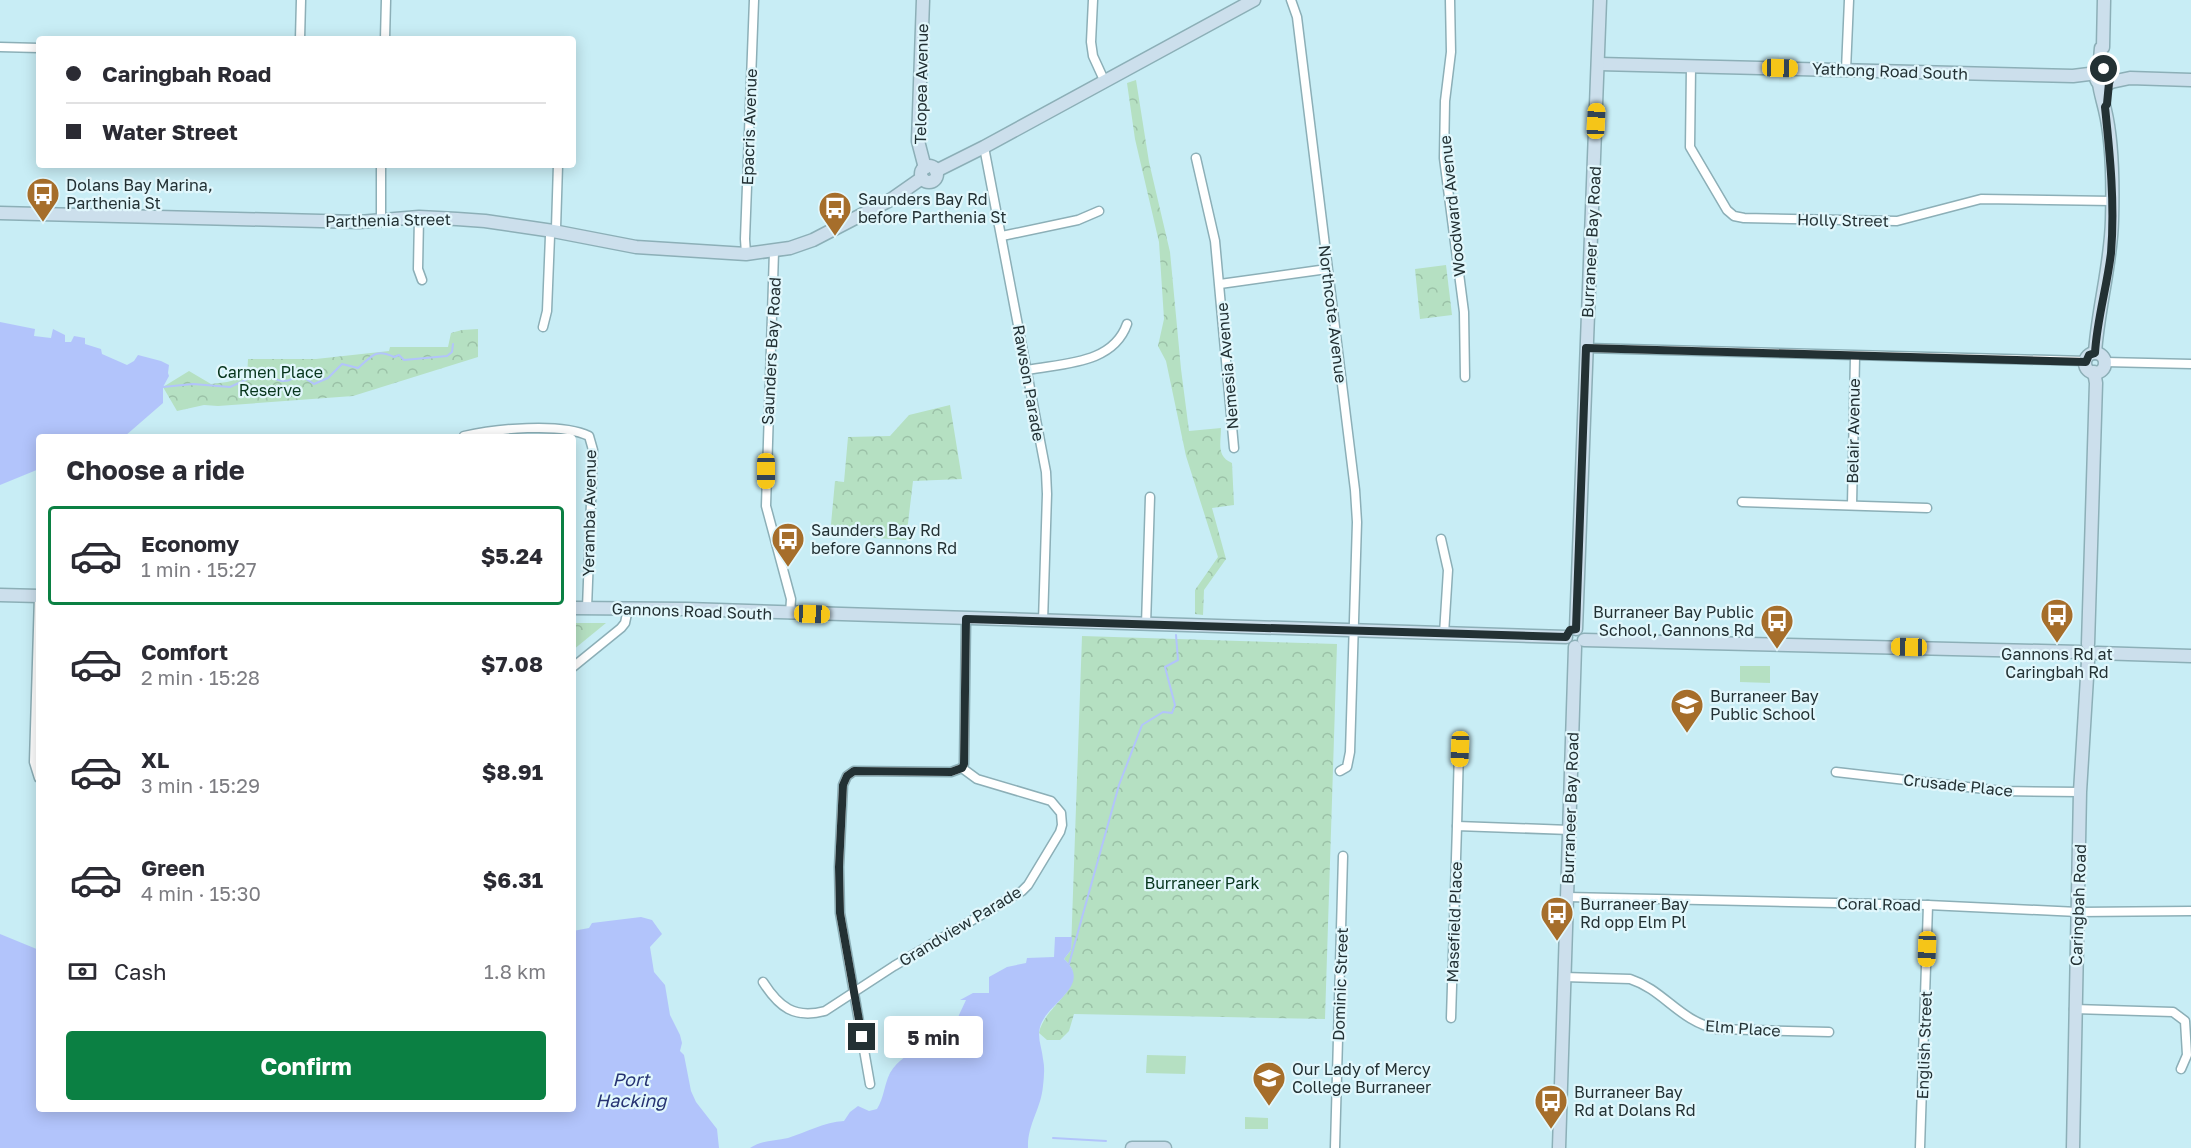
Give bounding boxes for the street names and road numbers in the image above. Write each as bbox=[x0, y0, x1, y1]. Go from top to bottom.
street label: Telopea Avenue bbox=[910, 23, 932, 145]
street label: Yathong Road South bbox=[1812, 58, 1968, 84]
street label: Epacris Avenue bbox=[737, 68, 761, 186]
street label: Woodward Avenue bbox=[1435, 134, 1469, 278]
street label: Burraneer Bay Road bbox=[1577, 166, 1605, 318]
street label: Parthenia Street bbox=[325, 209, 451, 231]
street label: Holly Street bbox=[1797, 209, 1889, 231]
street label: Northcote Avenue bbox=[1315, 244, 1351, 384]
street label: Saunders Bay Road bbox=[757, 276, 785, 426]
street label: Nemesia Avenue bbox=[1211, 302, 1243, 430]
street label: Rawson Parade bbox=[1009, 323, 1049, 443]
street label: Belair Avenue bbox=[1842, 378, 1864, 484]
street label: Yeramba Avenue bbox=[578, 449, 600, 577]
street label: Gannons Road South bbox=[611, 598, 773, 624]
street label: Burraneer Bay Road bbox=[1557, 732, 1583, 884]
street label: Crusade Place bbox=[1902, 769, 2014, 801]
street label: Caringbah Road bbox=[2066, 844, 2090, 966]
street label: Masefield Place bbox=[1442, 861, 1466, 983]
street label: Grandview Parade bbox=[895, 882, 1025, 970]
street label: Coral Road bbox=[1837, 893, 1921, 915]
street label: Dominic Street bbox=[1328, 927, 1352, 1041]
street label: English Street bbox=[1912, 990, 1936, 1100]
street label: Elm Place bbox=[1705, 1015, 1781, 1041]

